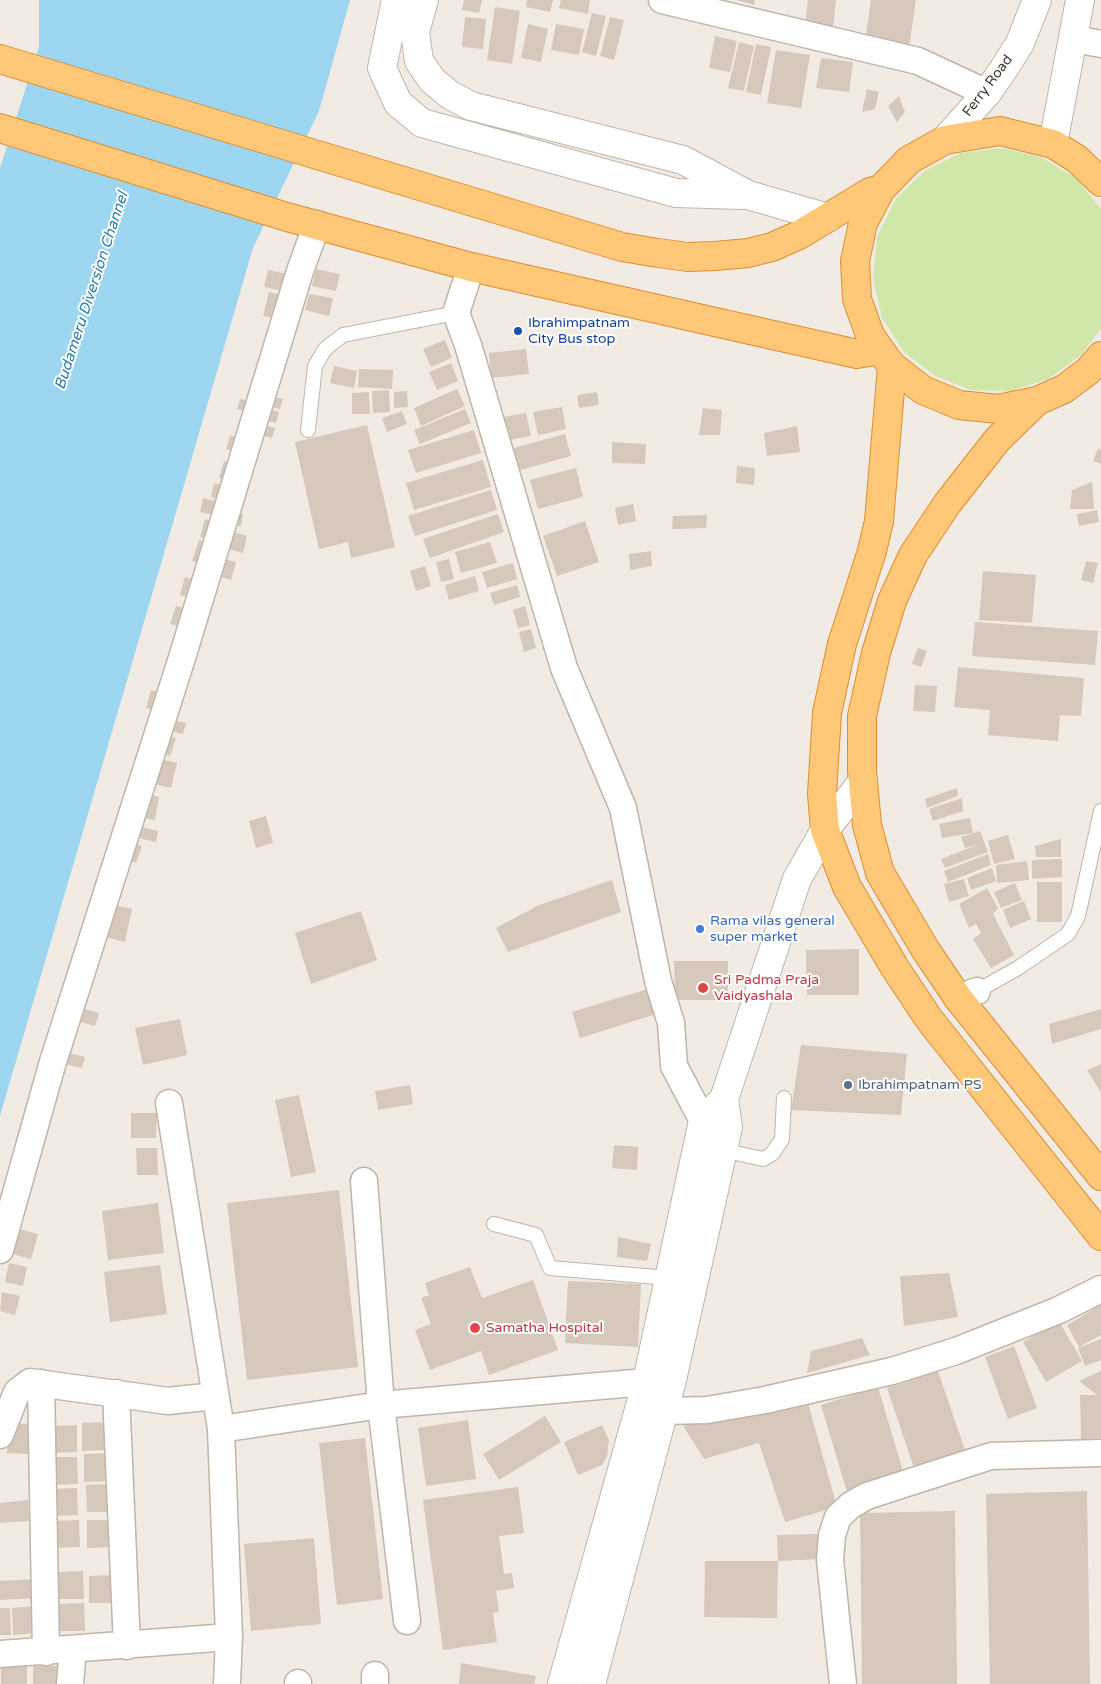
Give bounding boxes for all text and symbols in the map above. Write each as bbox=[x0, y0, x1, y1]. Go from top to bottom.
street label: Ferry Road bbox=[959, 52, 1017, 120]
water label: Budameru Diversion Channel bbox=[51, 190, 133, 392]
place label: Ibrahimpatnam City Bus stop bbox=[528, 315, 630, 348]
marker: Ibrahimpatnam City Bus stop bbox=[512, 325, 524, 337]
place label: Rama vilas general super market bbox=[710, 913, 835, 946]
marker: Rama vilas general super market bbox=[694, 923, 706, 935]
place label: Sri Padma Praja Vaidyashala bbox=[714, 972, 819, 1004]
marker: Sri Padma Praja Vaidyashala bbox=[696, 981, 710, 995]
place label: Ibrahimpatnam PS bbox=[858, 1077, 982, 1093]
marker: Ibrahimpatnam PS bbox=[842, 1079, 854, 1091]
place label: Samatha Hospital bbox=[486, 1320, 603, 1336]
marker: Samatha Hospital bbox=[468, 1321, 482, 1335]

